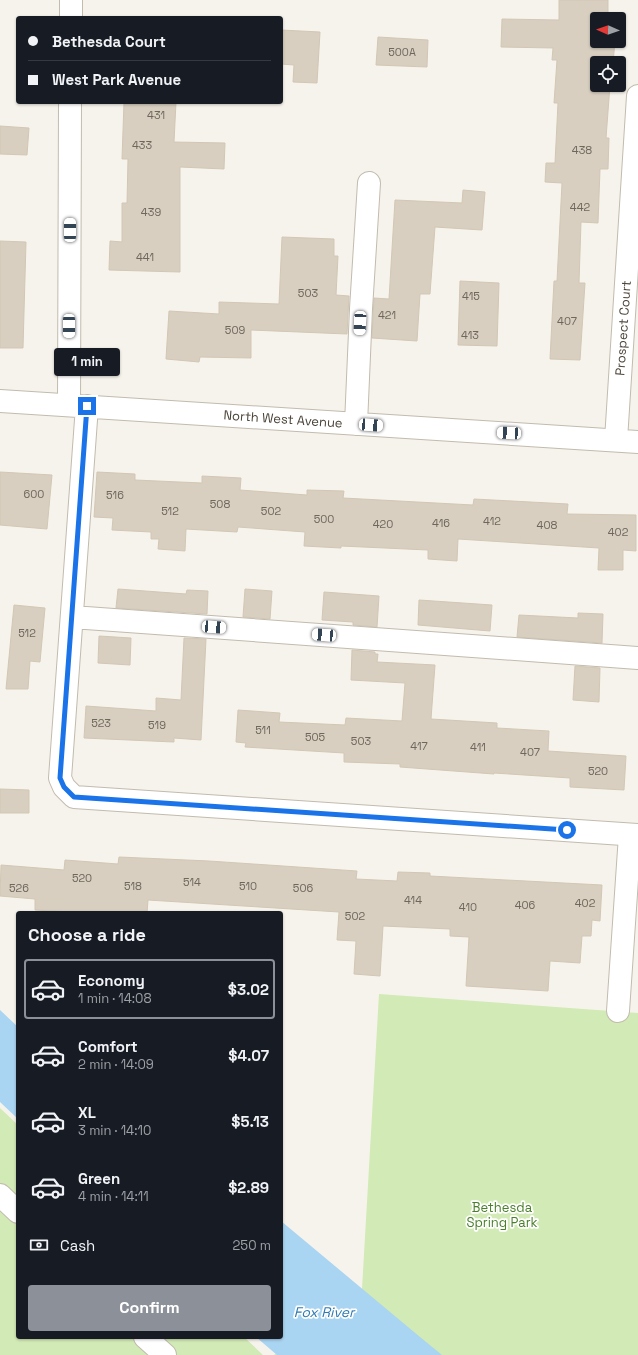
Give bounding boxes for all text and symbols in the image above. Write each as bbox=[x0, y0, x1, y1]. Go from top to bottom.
north arrow bbox=[590, 12, 626, 48]
map controls bbox=[590, 12, 626, 92]
text: Bethesda Court bbox=[52, 32, 166, 51]
house number: 500A bbox=[388, 45, 416, 59]
button: locate bbox=[590, 56, 626, 92]
text: West Park Avenue bbox=[52, 70, 181, 89]
house number: 431 bbox=[147, 108, 165, 122]
house number: 433 bbox=[132, 138, 152, 152]
house number: 438 bbox=[572, 143, 592, 157]
house number: 442 bbox=[570, 200, 591, 214]
house number: 439 bbox=[141, 205, 161, 219]
car bbox=[64, 218, 76, 242]
house number: 441 bbox=[136, 250, 154, 264]
street label: Prospect Court bbox=[611, 280, 635, 376]
house number: 503 bbox=[298, 286, 318, 300]
house number: 415 bbox=[462, 289, 480, 303]
house number: 421 bbox=[378, 308, 396, 322]
car bbox=[353, 311, 367, 335]
car bbox=[63, 314, 75, 338]
house number: 407 bbox=[557, 314, 577, 328]
house number: 509 bbox=[225, 323, 245, 337]
house number: 413 bbox=[461, 328, 479, 342]
callout: 1 min bbox=[54, 348, 120, 376]
text: 1 min bbox=[71, 353, 103, 370]
route end bbox=[78, 397, 96, 415]
street label: North West Avenue bbox=[223, 406, 343, 432]
car bbox=[359, 418, 383, 432]
car bbox=[497, 426, 521, 440]
house number: 600 bbox=[24, 487, 44, 501]
house number: 516 bbox=[106, 488, 124, 502]
house number: 508 bbox=[210, 497, 230, 511]
house number: 512 bbox=[161, 504, 179, 518]
house number: 502 bbox=[261, 504, 281, 518]
house number: 500 bbox=[314, 512, 334, 526]
house number: 412 bbox=[483, 514, 501, 528]
house number: 416 bbox=[432, 516, 450, 530]
house number: 420 bbox=[373, 517, 393, 531]
house number: 408 bbox=[537, 518, 558, 532]
house number: 402 bbox=[608, 525, 629, 539]
car bbox=[202, 620, 226, 634]
house number: 512 bbox=[18, 626, 36, 640]
car bbox=[312, 628, 336, 642]
house number: 523 bbox=[91, 716, 111, 730]
house number: 519 bbox=[148, 718, 166, 732]
house number: 511 bbox=[255, 723, 271, 737]
house number: 505 bbox=[305, 730, 326, 744]
house number: 503 bbox=[351, 734, 371, 748]
house number: 417 bbox=[410, 739, 428, 753]
house number: 411 bbox=[470, 740, 486, 754]
house number: 407 bbox=[520, 745, 540, 759]
house number: 520 bbox=[588, 764, 608, 778]
route start bbox=[558, 821, 576, 839]
house number: 520 bbox=[72, 871, 92, 885]
house number: 514 bbox=[183, 875, 201, 889]
house number: 518 bbox=[124, 879, 142, 893]
house number: 510 bbox=[239, 879, 257, 893]
house number: 526 bbox=[9, 881, 29, 895]
house number: 506 bbox=[293, 881, 313, 895]
house number: 414 bbox=[404, 893, 422, 907]
house number: 402 bbox=[575, 896, 596, 910]
house number: 406 bbox=[515, 898, 536, 912]
house number: 410 bbox=[459, 900, 477, 914]
house number: 502 bbox=[345, 909, 365, 923]
text: Choose a ride bbox=[28, 923, 146, 946]
icon: car bbox=[30, 971, 66, 1007]
text: Economy bbox=[78, 971, 145, 990]
text: $3.02 bbox=[228, 980, 269, 999]
text: 1 min · 14:08 bbox=[78, 990, 152, 1007]
icon: car bbox=[30, 1037, 66, 1073]
text: Comfort bbox=[78, 1037, 138, 1056]
text: $4.07 bbox=[228, 1046, 269, 1065]
text: 2 min · 14:09 bbox=[78, 1056, 154, 1073]
icon: car bbox=[30, 1103, 66, 1139]
text: XL bbox=[78, 1103, 96, 1122]
text: $5.13 bbox=[231, 1112, 269, 1131]
text: 3 min · 14:10 bbox=[78, 1122, 151, 1139]
icon: car bbox=[30, 1169, 66, 1205]
text: Green bbox=[78, 1169, 120, 1188]
text: $2.89 bbox=[228, 1178, 269, 1197]
text: 4 min · 14:11 bbox=[78, 1188, 149, 1205]
park label: Bethesda Spring Park bbox=[466, 1199, 538, 1231]
icon: cash bbox=[28, 1234, 50, 1256]
text: Cash bbox=[60, 1236, 95, 1255]
text: 250 m bbox=[233, 1237, 271, 1254]
button: Confirm bbox=[28, 1285, 271, 1331]
water label: Fox River bbox=[294, 1303, 356, 1321]

